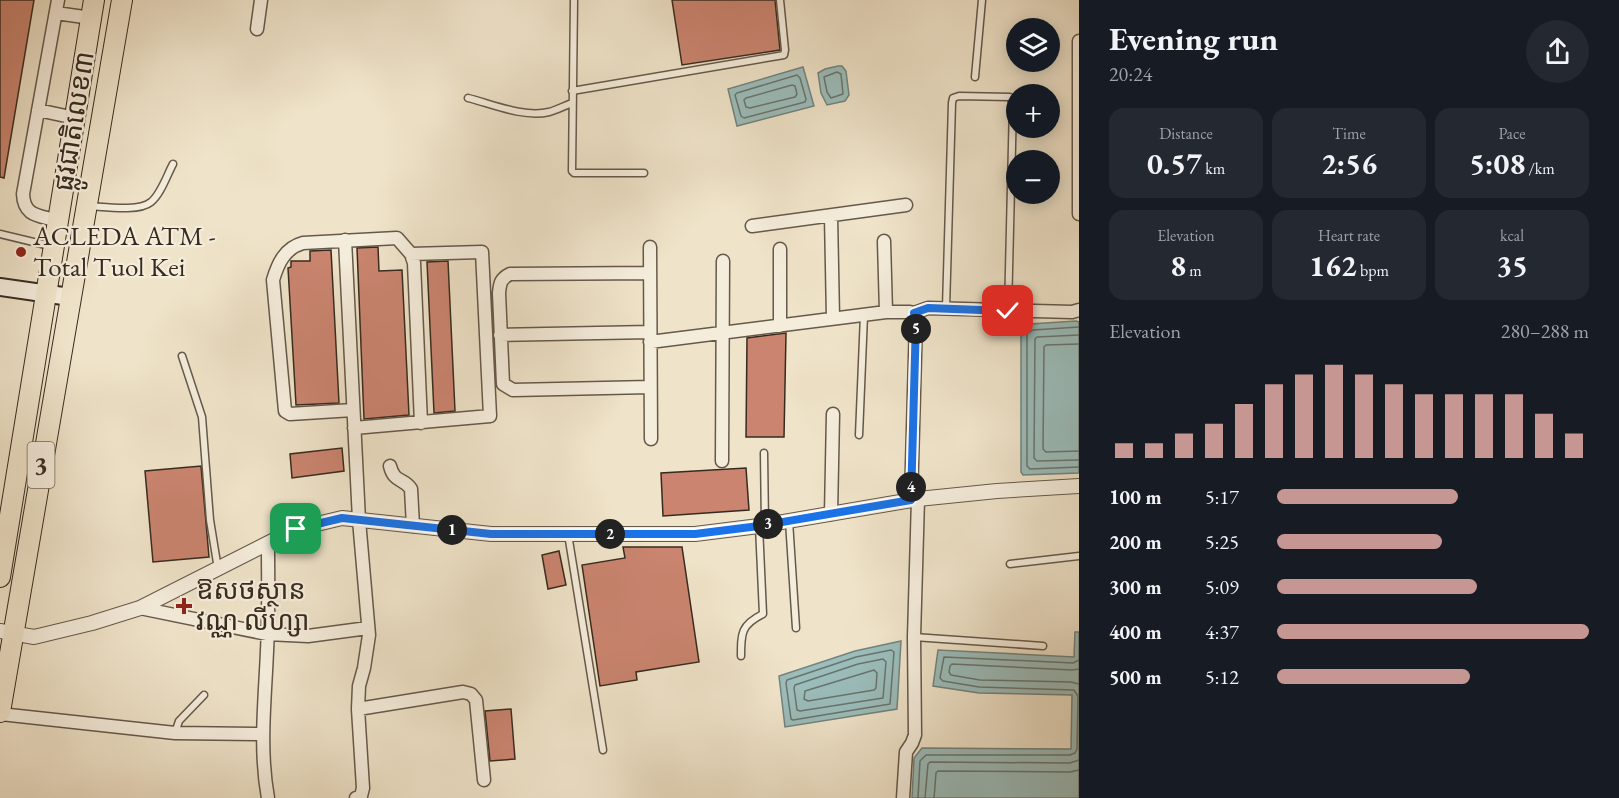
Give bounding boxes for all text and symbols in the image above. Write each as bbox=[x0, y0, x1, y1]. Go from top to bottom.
text: Evening run bbox=[1109, 17, 1278, 60]
map controls bbox=[1006, 18, 1060, 204]
button: layers bbox=[1006, 18, 1060, 72]
button: share bbox=[1526, 20, 1589, 83]
street label: ផ្លូវជាតិលេខ៣ bbox=[45, 48, 109, 195]
text: 20:24 bbox=[1109, 61, 1152, 87]
button: + bbox=[1006, 84, 1060, 138]
text: Distance bbox=[1159, 123, 1213, 144]
text: Time bbox=[1332, 123, 1366, 144]
text: Pace bbox=[1499, 123, 1525, 144]
text: 0.57 bbox=[1147, 144, 1202, 183]
text: 2:56 bbox=[1321, 144, 1377, 183]
text: 5:08 bbox=[1469, 144, 1525, 183]
button: − bbox=[1006, 150, 1060, 204]
text: km bbox=[1202, 158, 1225, 179]
text: /km bbox=[1525, 158, 1555, 179]
place label: ACLEDA ATM - Total Tuol Kei bbox=[32, 218, 216, 284]
text: Elevation bbox=[1157, 225, 1215, 246]
text: Heart rate bbox=[1318, 225, 1380, 246]
text: kcal bbox=[1500, 225, 1524, 246]
marker: ACLEDA ATM - Total Tuol Kei bbox=[14, 245, 28, 259]
text: 8 bbox=[1170, 246, 1186, 285]
text: 162 bbox=[1309, 246, 1357, 285]
text: 35 bbox=[1496, 246, 1528, 285]
text: m bbox=[1186, 260, 1202, 281]
text: bpm bbox=[1357, 260, 1389, 281]
pin bbox=[982, 285, 1033, 336]
icon: check bbox=[991, 294, 1024, 327]
pin: 5 bbox=[901, 314, 931, 344]
text: 5 bbox=[912, 318, 920, 339]
text: Elevation bbox=[1109, 318, 1181, 344]
text: 280–288 m bbox=[1501, 318, 1589, 344]
road number: 3 bbox=[28, 442, 54, 488]
pin: 4 bbox=[896, 472, 926, 502]
text: 4 bbox=[907, 476, 915, 497]
text: 100 m bbox=[1109, 484, 1162, 510]
text: 5:17 bbox=[1205, 484, 1239, 510]
pin bbox=[270, 503, 321, 554]
pin: 3 bbox=[753, 509, 783, 539]
icon: arrive bbox=[279, 512, 312, 545]
text: 3 bbox=[764, 513, 772, 534]
pin: 1 bbox=[437, 515, 467, 545]
text: 1 bbox=[448, 519, 456, 540]
pin: 2 bbox=[595, 519, 625, 549]
text: 2 bbox=[606, 523, 614, 544]
text: 200 m bbox=[1109, 529, 1162, 555]
text: 5:25 bbox=[1205, 529, 1239, 555]
place label: ឱសថស្ថាន វណ្ណ លីហ្សា bbox=[196, 572, 310, 638]
text: 300 m bbox=[1109, 574, 1162, 600]
text: 5:09 bbox=[1205, 574, 1239, 600]
marker: ឱសថស្ថាន វណ្ណ លីហ្សា bbox=[177, 599, 191, 613]
text: 400 m bbox=[1109, 619, 1162, 645]
text: 4:37 bbox=[1205, 619, 1239, 645]
text: 500 m bbox=[1109, 664, 1162, 690]
text: 5:12 bbox=[1205, 664, 1239, 690]

